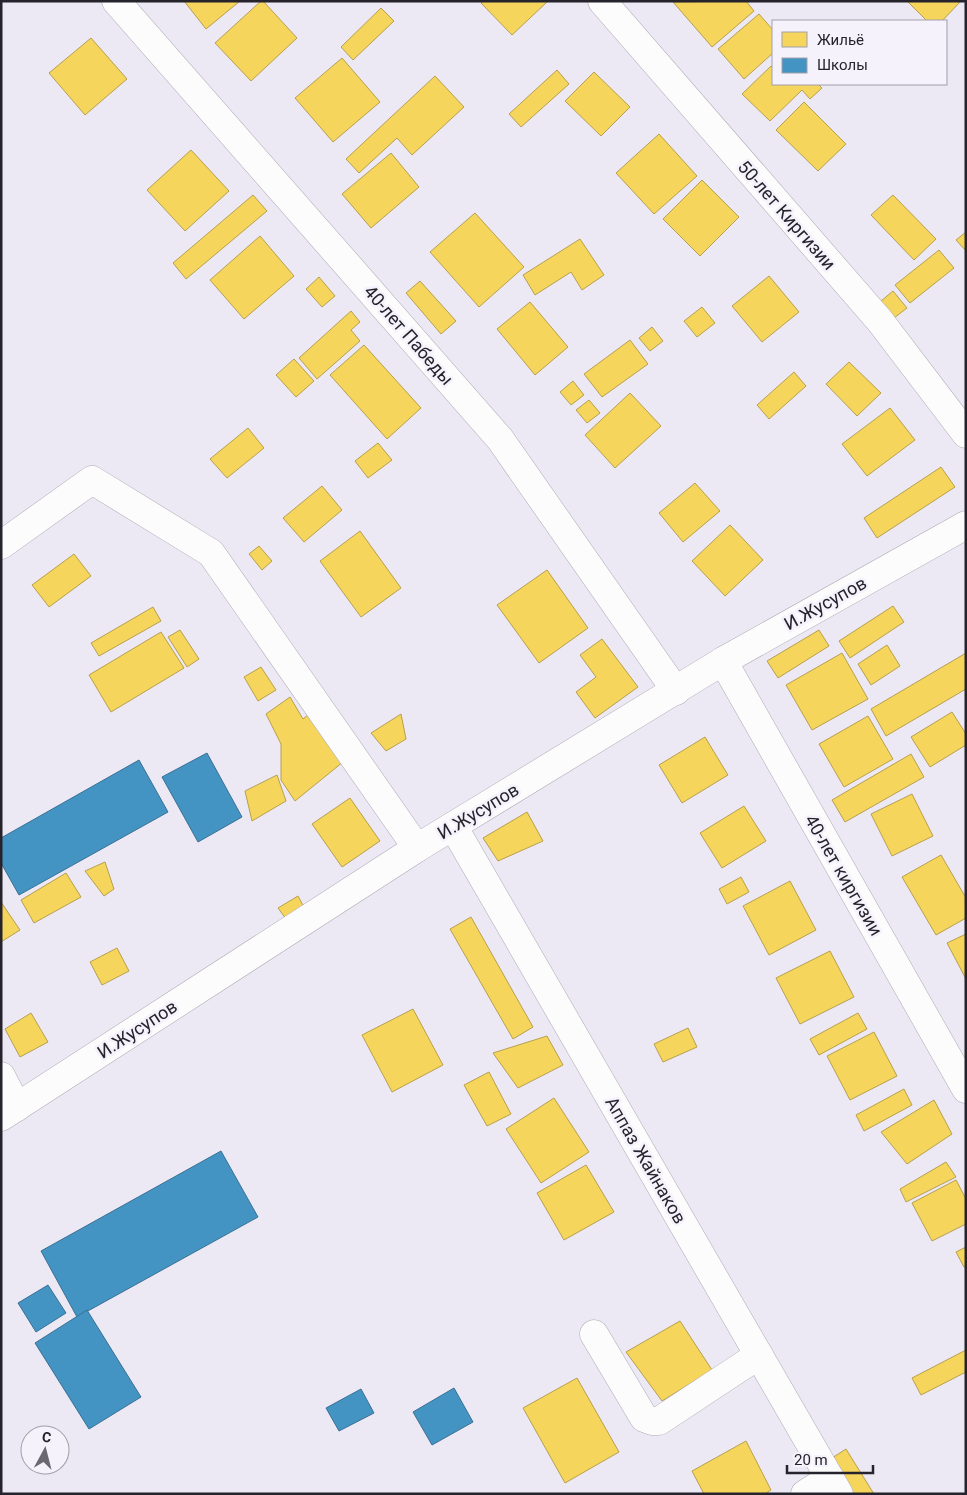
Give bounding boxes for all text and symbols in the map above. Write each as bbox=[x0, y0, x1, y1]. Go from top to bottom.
legend bbox=[772, 20, 947, 85]
text: Жильё bbox=[817, 31, 864, 49]
text: Школы bbox=[817, 56, 868, 74]
street label: 50-лет Киргизии bbox=[734, 156, 840, 274]
street label: 40-лет Пабеды bbox=[360, 281, 458, 389]
street label: И.Жусупов bbox=[780, 572, 870, 634]
street label: И.Жусупов bbox=[434, 779, 522, 843]
street label: 40-лет киргизии bbox=[801, 811, 887, 939]
street label: И.Жусупов bbox=[93, 995, 181, 1063]
street label: Аппаз Жайнаков bbox=[601, 1093, 691, 1227]
north arrow bbox=[20, 1425, 70, 1475]
text: С bbox=[41, 1429, 52, 1446]
scale bar bbox=[787, 1442, 873, 1474]
text: 20 m bbox=[794, 1451, 828, 1469]

